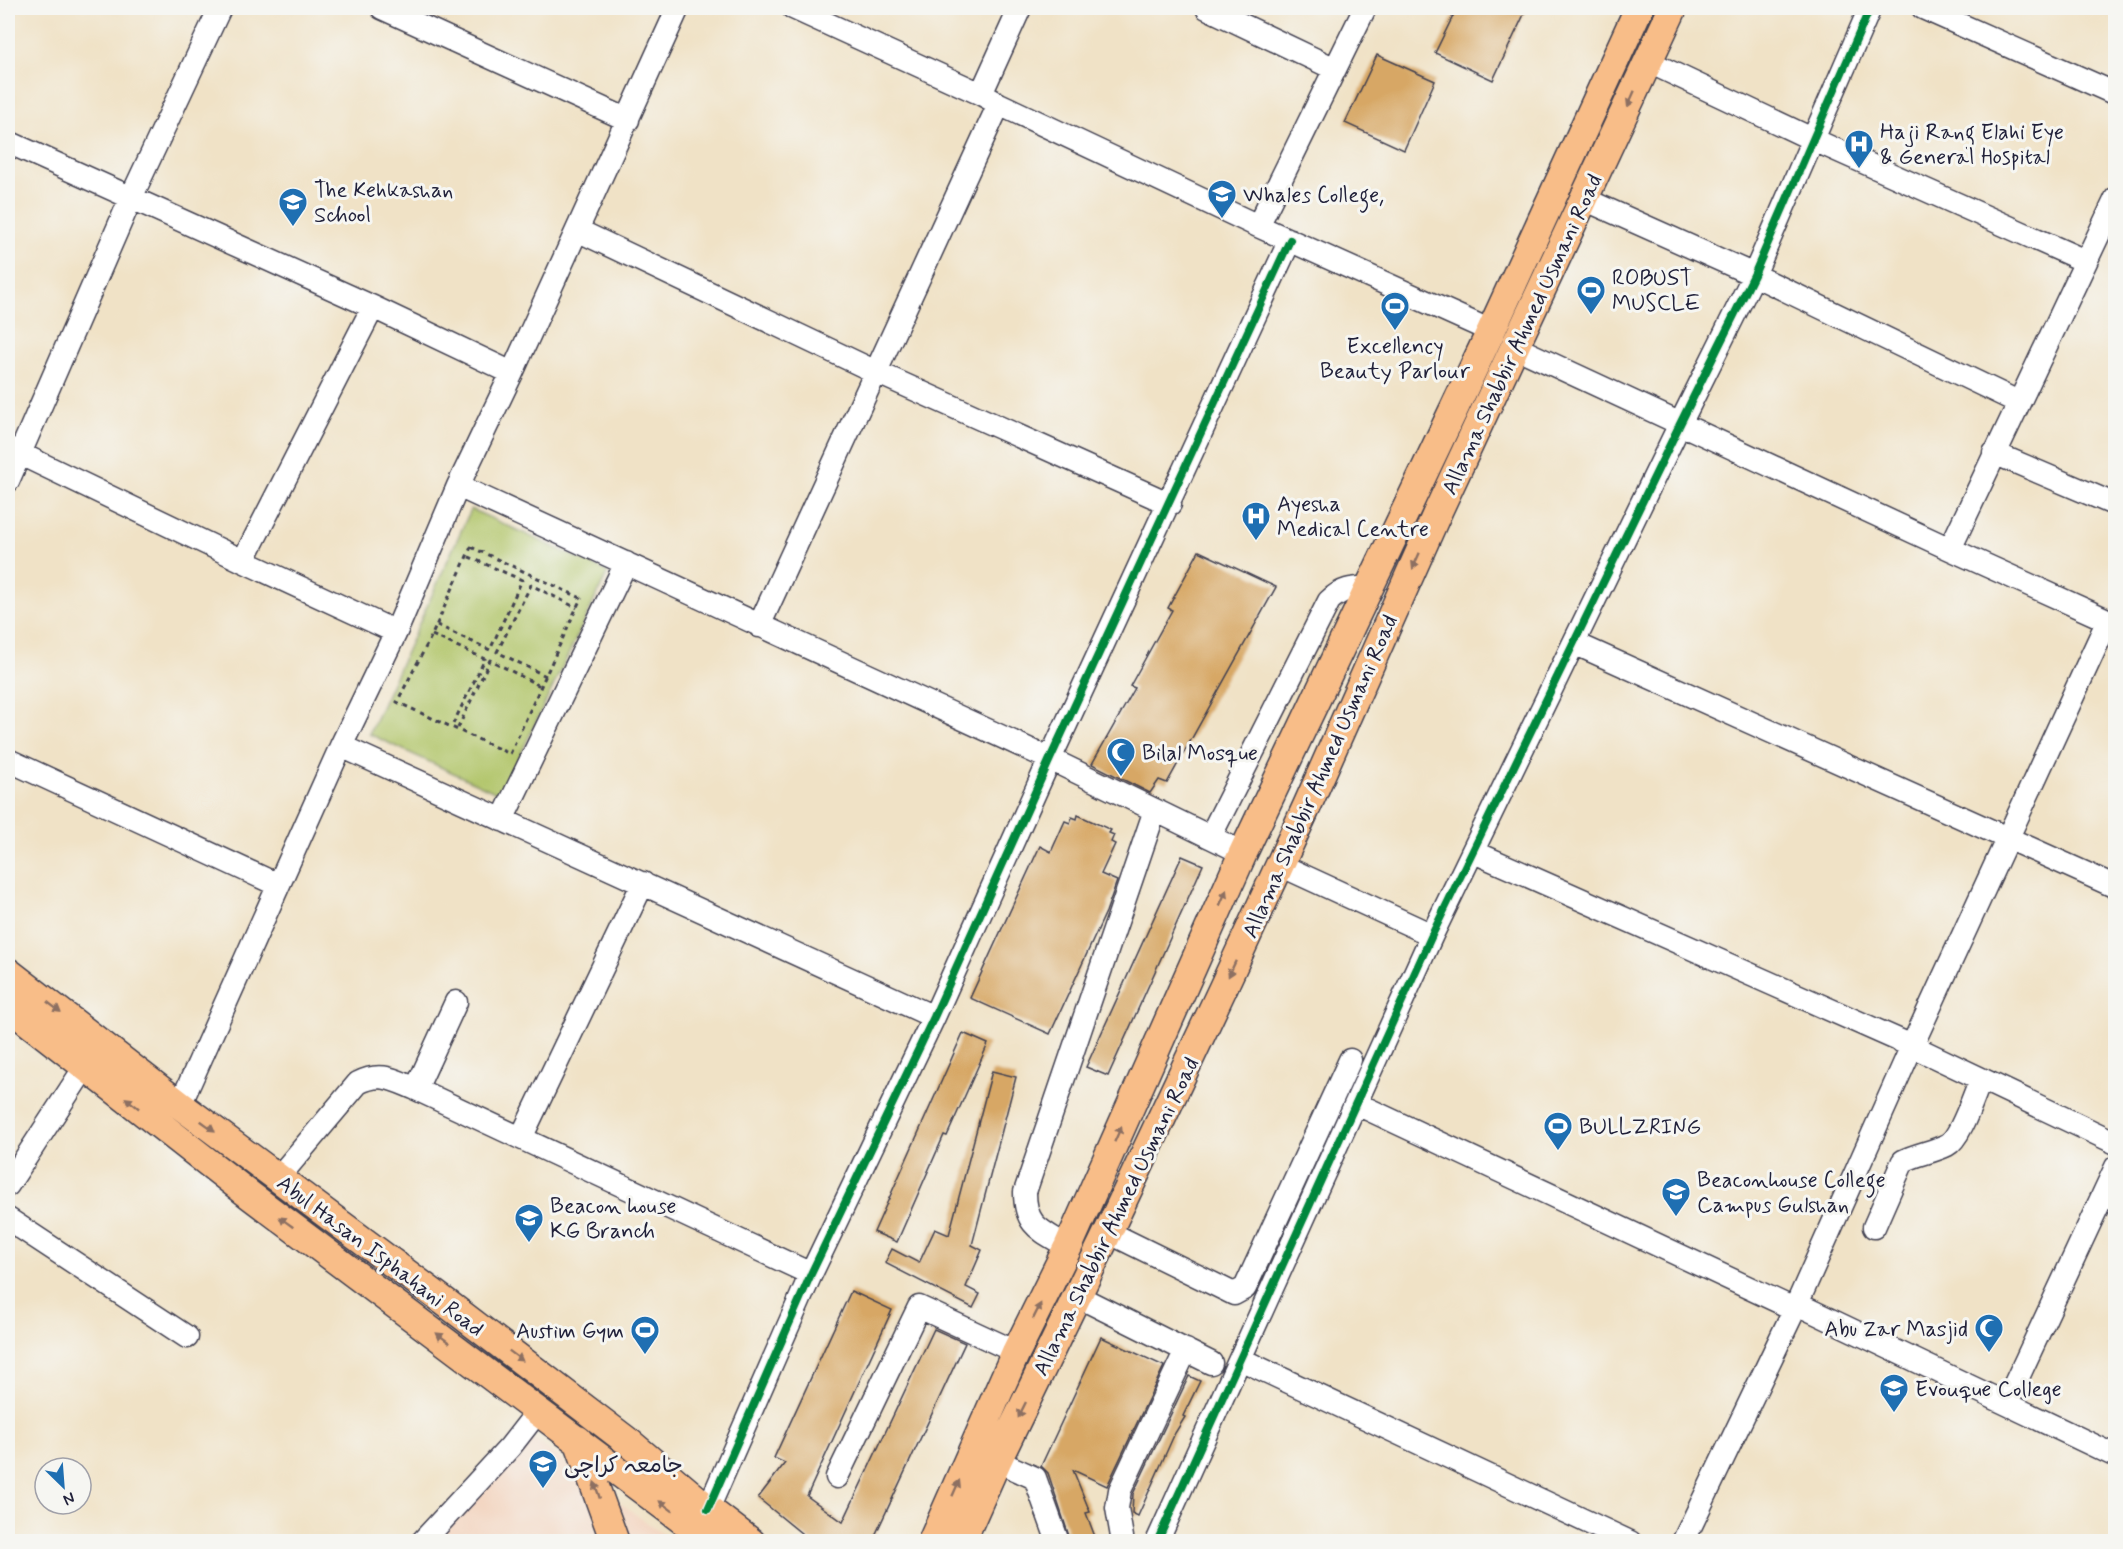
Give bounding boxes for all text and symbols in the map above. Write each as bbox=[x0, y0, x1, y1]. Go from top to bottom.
one-way arrow bbox=[1626, 90, 1635, 107]
place label: Haji Rang Elahi Eye & General Hospital bbox=[1880, 119, 2064, 172]
hospital icon: Haji Rang Elahi Eye & General Hospital bbox=[1843, 128, 1875, 170]
street label: Allama Shabbir Ahmed Usmani Road bbox=[1436, 170, 1610, 500]
place label: The Kehkashan School bbox=[314, 177, 453, 230]
school or university icon: Whales College, bbox=[1206, 178, 1238, 220]
place label: Whales College, bbox=[1243, 182, 1384, 213]
school or university icon: The Kehkashan School bbox=[277, 186, 309, 228]
place label: ROBUST MUSCLE bbox=[1612, 265, 1700, 318]
sports icon: ROBUST MUSCLE bbox=[1575, 274, 1607, 316]
sports icon: Excellency Beauty Parlour bbox=[1379, 290, 1411, 332]
place label: Excellency Beauty Parlour bbox=[1320, 333, 1471, 386]
place label: Ayesha Medical Centre bbox=[1277, 491, 1429, 544]
hospital icon: Ayesha Medical Centre bbox=[1240, 500, 1272, 542]
one-way arrow bbox=[1411, 553, 1421, 571]
street label: Allama Shabbir Ahmed Usmani Road bbox=[1237, 611, 1405, 943]
mosque icon: Bilal Mosque bbox=[1105, 736, 1137, 778]
place label: Bilal Mosque bbox=[1142, 740, 1258, 768]
one-way arrow bbox=[1219, 890, 1228, 907]
one-way arrow bbox=[1227, 960, 1237, 978]
one-way arrow bbox=[46, 1001, 62, 1014]
street label: Allama Shabbir Ahmed Usmani Road bbox=[1027, 1053, 1206, 1381]
one-way arrow bbox=[124, 1097, 140, 1110]
sports icon: BULLZRING bbox=[1542, 1110, 1574, 1152]
place label: BULLZRING bbox=[1579, 1114, 1701, 1142]
one-way arrow bbox=[200, 1120, 216, 1132]
one-way arrow bbox=[1114, 1125, 1123, 1142]
place label: Beaconhouse College Campus Gulshan bbox=[1697, 1167, 1886, 1220]
street label: Abul Hasan Isphahani Road bbox=[271, 1169, 489, 1344]
school or university icon: Beaconhouse College Campus Gulshan bbox=[1660, 1176, 1692, 1218]
place label: Beacon house KG Branch bbox=[550, 1193, 677, 1246]
school or university icon: Beacon house KG Branch bbox=[513, 1202, 545, 1244]
one-way arrow bbox=[279, 1216, 295, 1228]
one-way arrow bbox=[1032, 1302, 1041, 1319]
mosque icon: Abu Zar Masjid bbox=[1973, 1312, 2005, 1354]
sports icon: Austim Gym bbox=[629, 1314, 661, 1356]
place label: Abu Zar Masjid bbox=[1824, 1316, 1968, 1344]
place label: Austim Gym bbox=[516, 1318, 624, 1346]
one-way arrow bbox=[435, 1332, 451, 1345]
one-way arrow bbox=[508, 1350, 524, 1362]
school or university icon: Evouque College bbox=[1878, 1372, 1910, 1414]
place label: Evouque College bbox=[1915, 1376, 2062, 1405]
one-way arrow bbox=[1017, 1402, 1026, 1419]
school or university icon: جامعہ کراچی bbox=[527, 1448, 559, 1490]
place label: جامعہ کراچی bbox=[564, 1452, 683, 1480]
north arrow bbox=[33, 1456, 93, 1516]
one-way arrow bbox=[951, 1479, 961, 1497]
one-way arrow bbox=[592, 1481, 602, 1499]
text: N bbox=[59, 1486, 78, 1510]
one-way arrow bbox=[658, 1500, 674, 1512]

